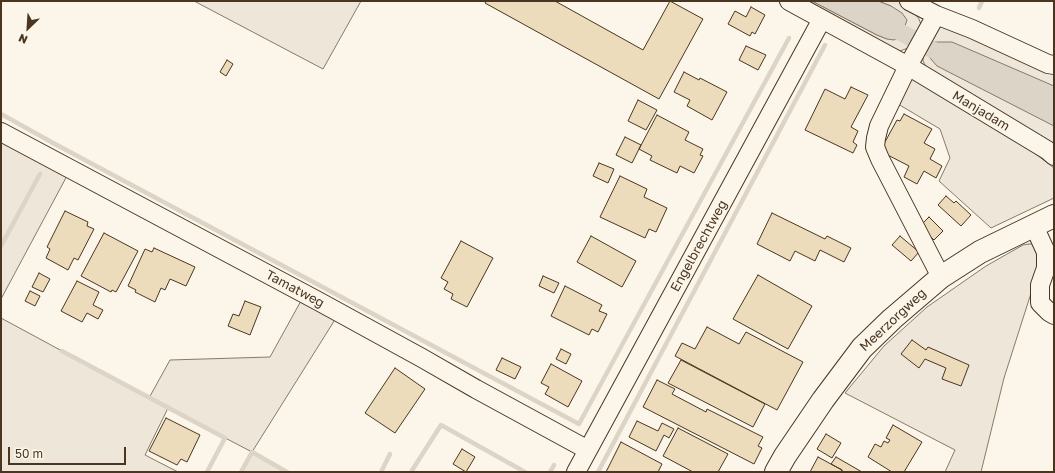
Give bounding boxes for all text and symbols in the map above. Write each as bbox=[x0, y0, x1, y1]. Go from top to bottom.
north arrow bbox=[8, 8, 48, 48]
text: N bbox=[16, 32, 29, 47]
street label: Manjadam bbox=[949, 88, 1013, 134]
street label: Engelbrechtweg bbox=[667, 197, 731, 295]
street label: Tamatweg bbox=[263, 267, 327, 311]
street label: Meerzorgweg bbox=[857, 285, 929, 355]
scale bar bbox=[10, 439, 128, 465]
text: 50 m bbox=[15, 446, 43, 461]

